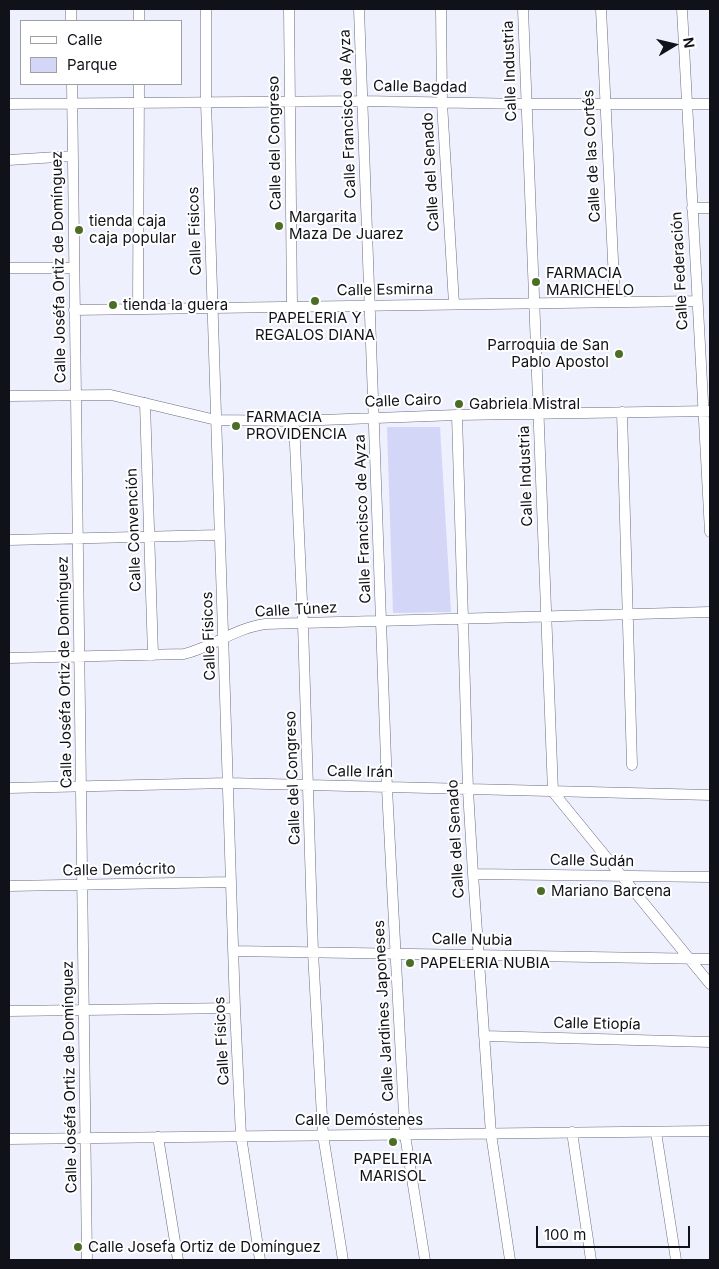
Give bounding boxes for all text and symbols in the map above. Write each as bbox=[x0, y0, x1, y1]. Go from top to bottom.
legend bbox=[20, 20, 182, 85]
street label: Calle Industria bbox=[499, 20, 521, 122]
north arrow bbox=[649, 20, 699, 70]
street label: Calle Francisco de Ayza bbox=[336, 29, 360, 199]
text: Calle bbox=[67, 30, 102, 49]
text: N bbox=[680, 36, 699, 49]
text: Parque bbox=[67, 55, 117, 74]
street label: Calle del Congreso bbox=[265, 76, 285, 210]
street label: Calle Bagdad bbox=[373, 77, 467, 97]
street label: Calle de las Cortés bbox=[580, 89, 604, 223]
street label: Calle del Senado bbox=[419, 112, 443, 232]
street label: Calle Joséfa Ortiz de Domínguez bbox=[48, 151, 70, 383]
street label: Calle Físicos bbox=[184, 186, 206, 276]
place label: Margarita Maza De Juarez bbox=[289, 208, 404, 243]
street label: Calle Federación bbox=[668, 211, 692, 331]
place label: tienda caja caja popular bbox=[89, 212, 176, 247]
marker: Margarita Maza De Juarez bbox=[273, 220, 285, 232]
marker: tienda caja caja popular bbox=[73, 224, 85, 236]
place label: FARMACIA MARICHELO bbox=[546, 264, 634, 299]
marker: FARMACIA MARICHELO bbox=[530, 276, 542, 288]
street label: Calle Esmirna bbox=[337, 280, 433, 300]
marker: PAPELERIA Y REGALOS DIANA bbox=[309, 295, 321, 307]
place label: tienda la guera bbox=[123, 296, 228, 314]
marker: tienda la guera bbox=[107, 299, 119, 311]
place label: PAPELERIA Y REGALOS DIANA bbox=[255, 309, 375, 344]
place label: Parroquia de San Pablo Apostol bbox=[487, 336, 609, 371]
marker: Parroquia de San Pablo Apostol bbox=[613, 348, 625, 360]
street label: Calle Cairo bbox=[364, 391, 442, 411]
place label: Gabriela Mistral bbox=[469, 395, 580, 413]
marker: Gabriela Mistral bbox=[453, 398, 465, 410]
place label: FARMACIA PROVIDENCIA bbox=[246, 408, 347, 443]
marker: FARMACIA PROVIDENCIA bbox=[230, 420, 242, 432]
street label: Calle Industria bbox=[515, 425, 537, 527]
street label: Calle Francisco de Ayza bbox=[351, 434, 375, 604]
street label: Calle Convención bbox=[123, 468, 145, 592]
street label: Calle Joséfa Ortiz de Domínguez bbox=[54, 556, 76, 788]
street label: Calle Físicos bbox=[198, 591, 220, 681]
street label: Calle Túnez bbox=[254, 599, 338, 621]
street label: Calle del Congreso bbox=[282, 710, 304, 846]
street label: Calle Irán bbox=[327, 762, 393, 782]
street label: Calle del Senado bbox=[444, 779, 468, 899]
street label: Calle Sudán bbox=[550, 851, 634, 871]
street label: Calle Demócrito bbox=[62, 860, 176, 880]
place label: Mariano Barcena bbox=[551, 882, 671, 900]
marker: Mariano Barcena bbox=[535, 885, 547, 897]
street label: Calle Jardines Japoneses bbox=[370, 920, 398, 1102]
street label: Calle Nubia bbox=[431, 930, 513, 950]
place label: PAPELERIA NUBIA bbox=[420, 954, 550, 972]
marker: PAPELERIA NUBIA bbox=[404, 957, 416, 969]
street label: Calle Joséfa Ortiz de Domínguez bbox=[59, 961, 81, 1193]
street label: Calle Físicos bbox=[211, 996, 233, 1086]
street label: Calle Etiopía bbox=[553, 1014, 641, 1034]
street label: Calle Demóstenes bbox=[295, 1111, 423, 1129]
marker: PAPELERIA MARISOL bbox=[387, 1136, 399, 1148]
place label: PAPELERIA MARISOL bbox=[354, 1150, 432, 1185]
scale bar bbox=[539, 1216, 693, 1248]
text: 100 m bbox=[544, 1225, 586, 1244]
place label: Calle Josefa Ortiz de Domínguez bbox=[88, 1238, 321, 1256]
marker: Calle Josefa Ortiz de Domínguez bbox=[72, 1241, 84, 1253]

